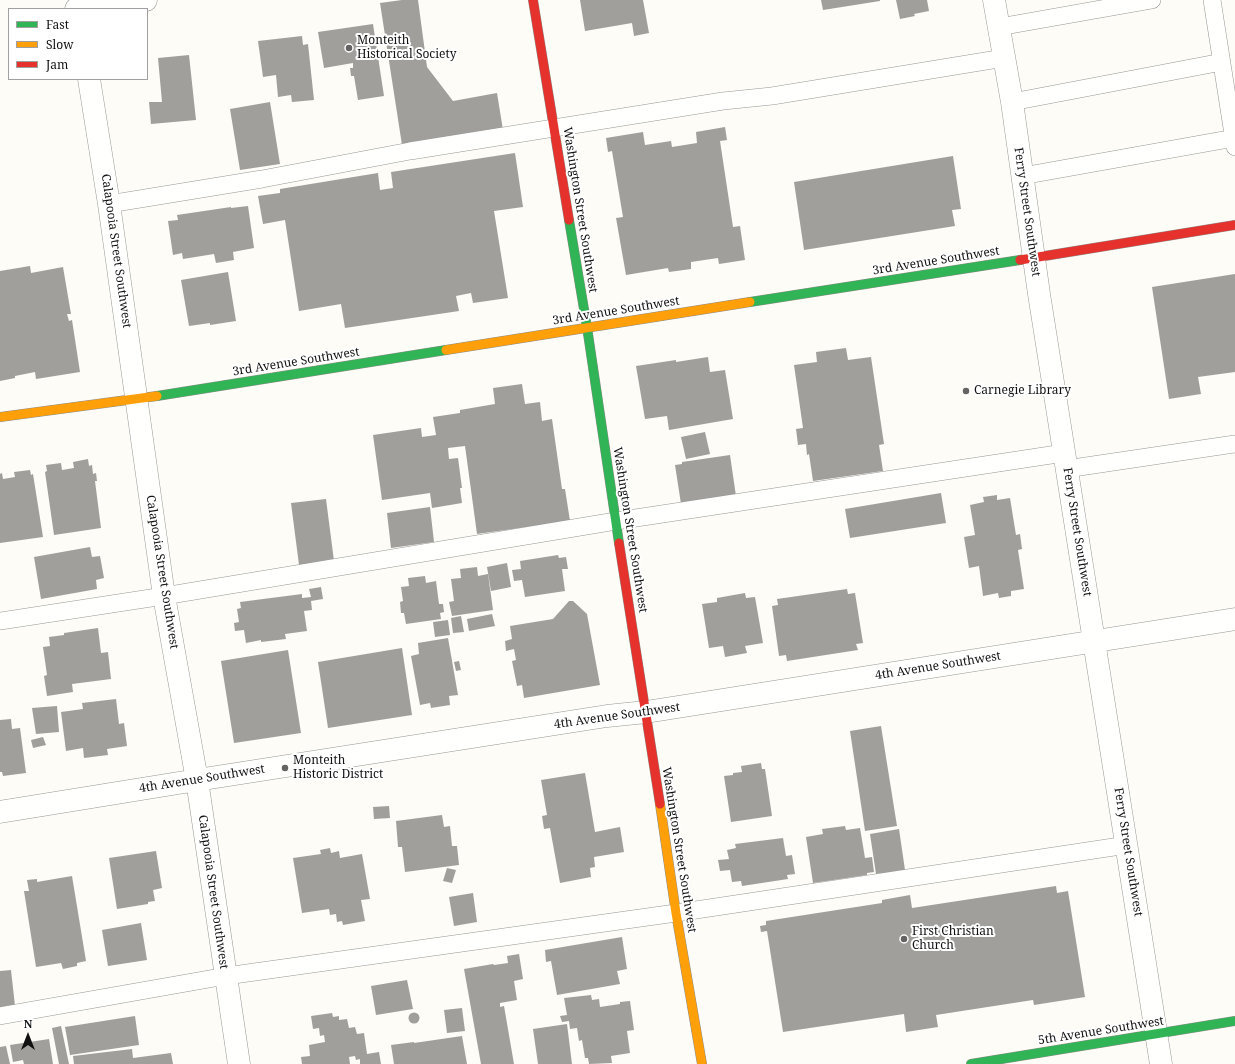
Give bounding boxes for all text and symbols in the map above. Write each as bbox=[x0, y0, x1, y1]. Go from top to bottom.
legend bbox=[8, 8, 148, 80]
text: Fast bbox=[46, 16, 69, 33]
place label: Monteith Historical Society bbox=[357, 34, 457, 62]
text: Slow bbox=[46, 36, 74, 53]
marker: Monteith Historical Society bbox=[344, 43, 354, 53]
text: Jam bbox=[46, 56, 68, 73]
street label: Washington Street Southwest bbox=[560, 126, 600, 294]
street label: Ferry Street Southwest bbox=[1011, 147, 1043, 277]
street label: Calapooia Street Southwest bbox=[98, 173, 134, 329]
street label: 3rd Avenue Southwest bbox=[872, 244, 1000, 278]
street label: 3rd Avenue Southwest bbox=[552, 294, 680, 328]
street label: 3rd Avenue Southwest bbox=[232, 345, 360, 379]
place label: Carnegie Library bbox=[974, 384, 1071, 398]
marker: Carnegie Library bbox=[961, 386, 971, 396]
street label: Washington Street Southwest bbox=[610, 446, 650, 614]
street label: Ferry Street Southwest bbox=[1060, 467, 1094, 597]
street label: Calapooia Street Southwest bbox=[143, 494, 181, 650]
street label: 4th Avenue Southwest bbox=[874, 649, 1002, 683]
street label: 4th Avenue Southwest bbox=[553, 700, 681, 732]
place label: Monteith Historic District bbox=[293, 754, 383, 782]
street label: 4th Avenue Southwest bbox=[138, 762, 266, 796]
marker: Monteith Historic District bbox=[280, 763, 290, 773]
street label: Washington Street Southwest bbox=[659, 766, 699, 934]
street label: Ferry Street Southwest bbox=[1111, 787, 1145, 917]
street label: Calapooia Street Southwest bbox=[195, 814, 231, 970]
place label: First Christian Church bbox=[912, 925, 994, 953]
marker: First Christian Church bbox=[899, 934, 909, 944]
street label: 5th Avenue Southwest bbox=[1037, 1014, 1165, 1048]
north arrow bbox=[8, 1016, 48, 1056]
text: N bbox=[24, 1016, 32, 1031]

